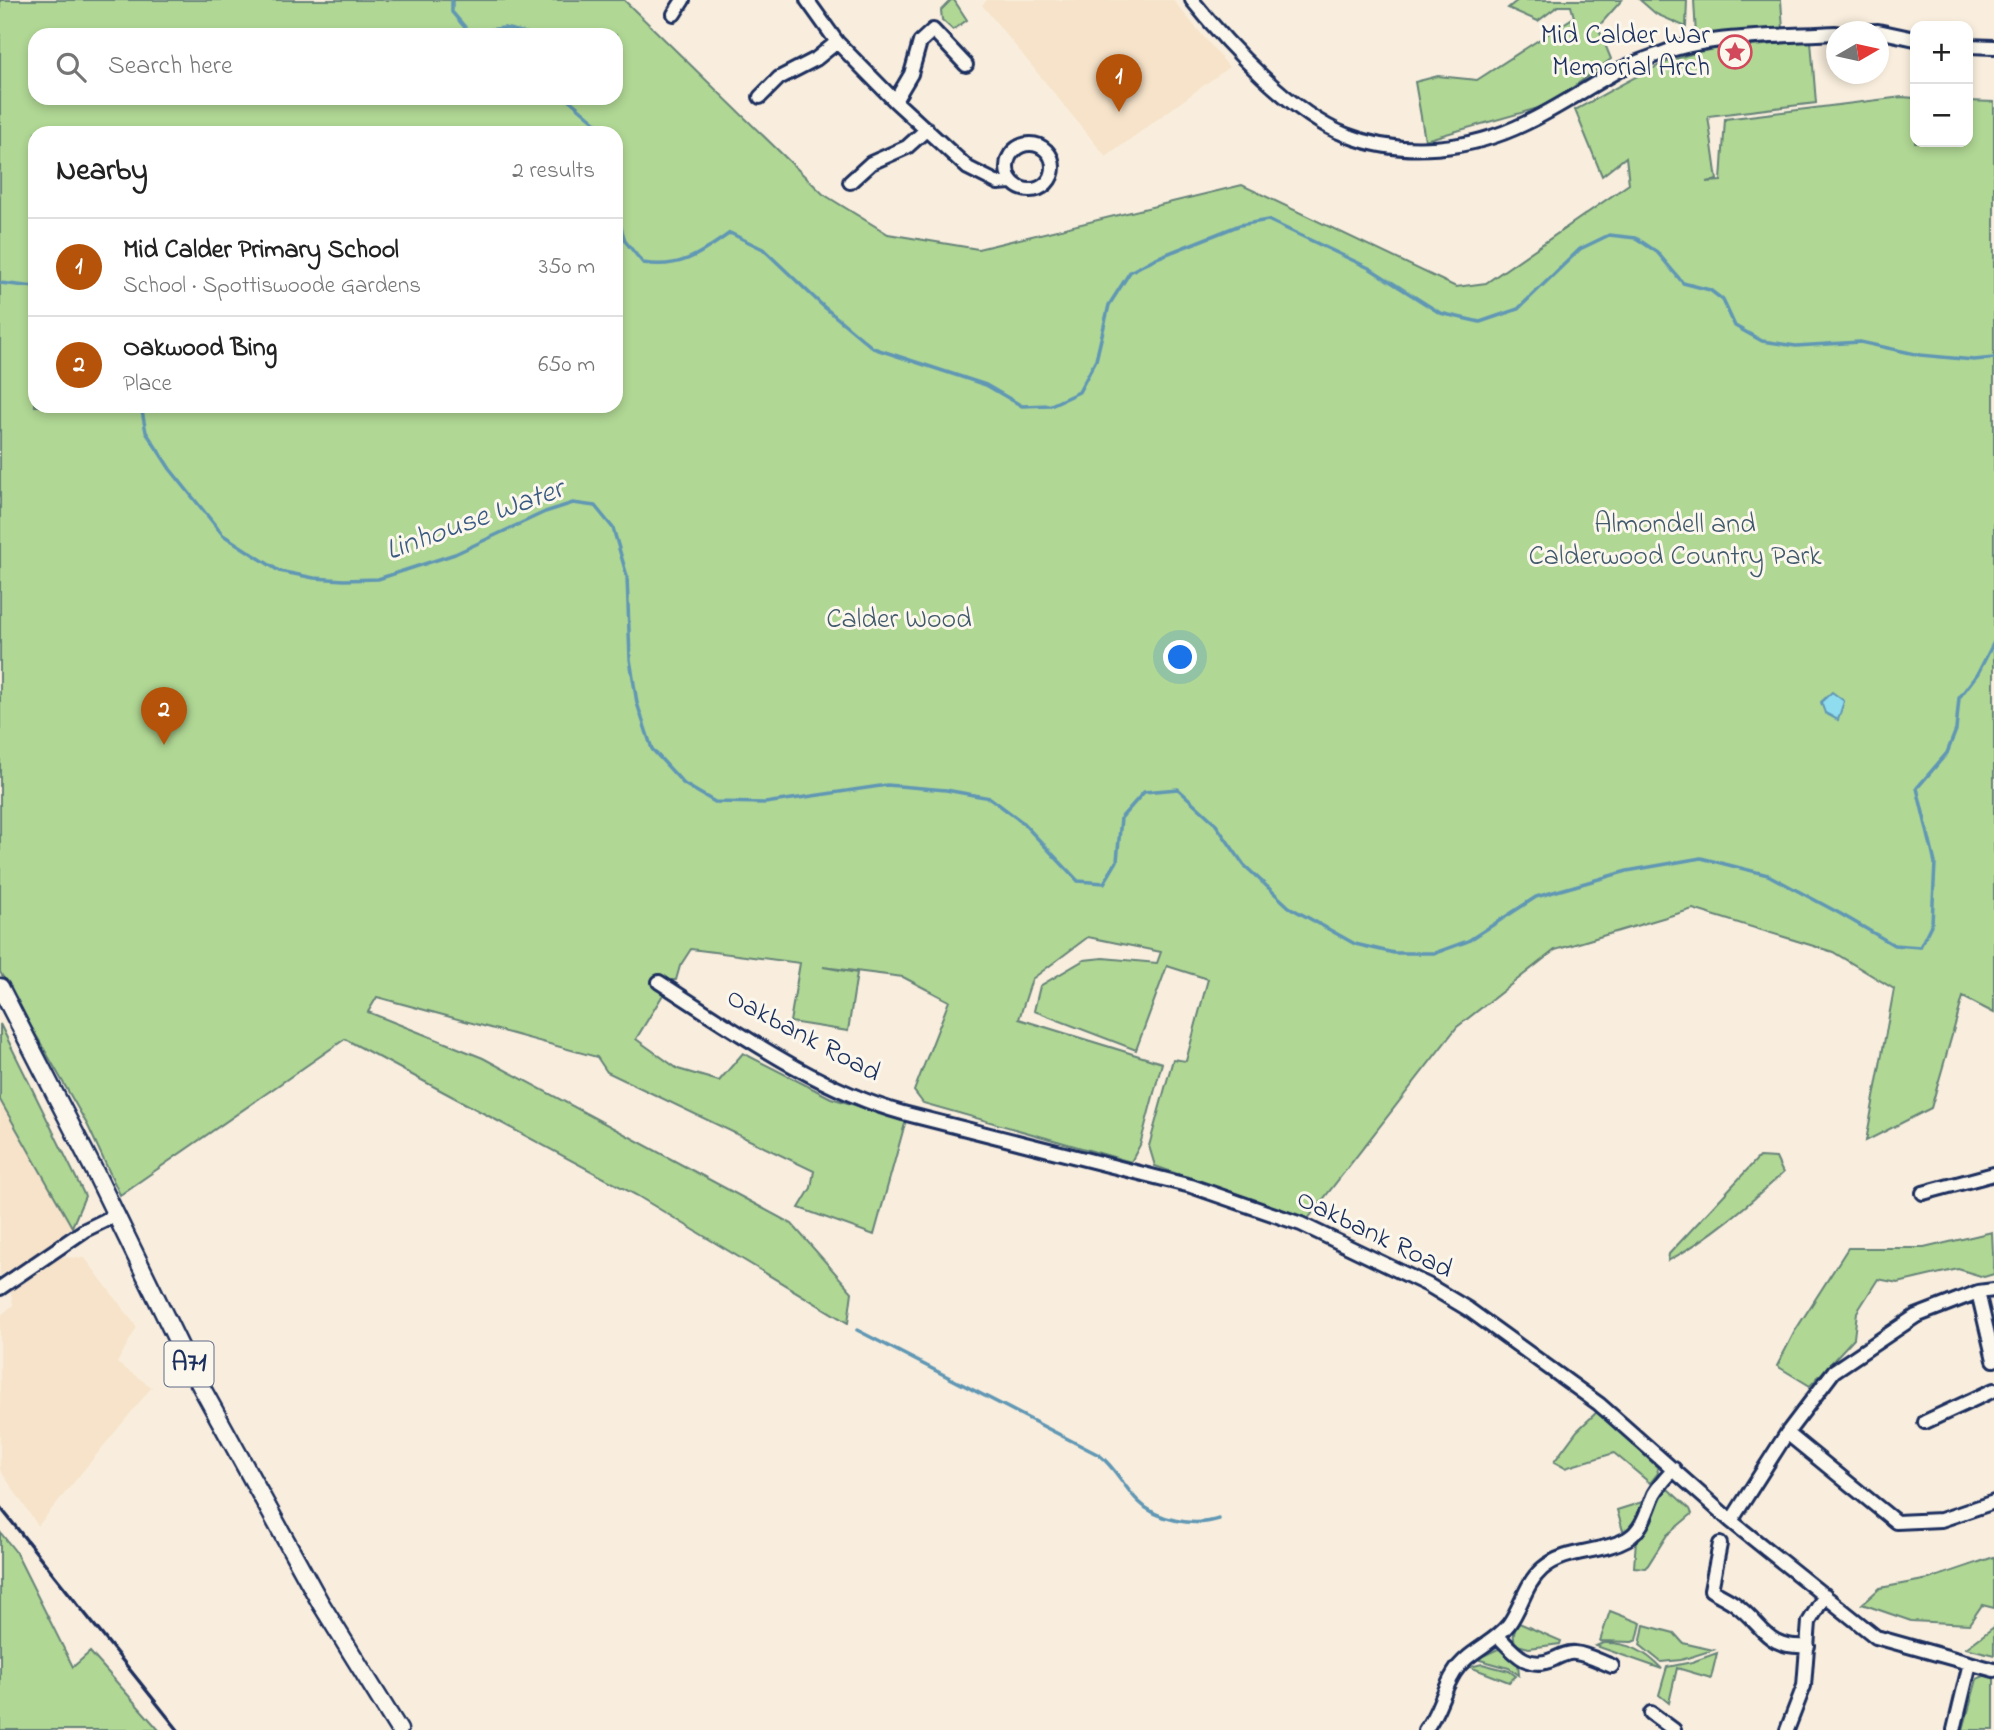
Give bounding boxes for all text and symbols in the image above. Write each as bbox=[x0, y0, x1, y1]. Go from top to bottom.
place label: Mid Calder War Memorial Arch bbox=[1541, 16, 1710, 89]
north arrow bbox=[1826, 21, 1889, 84]
map controls bbox=[1910, 21, 1973, 147]
button: + bbox=[1910, 21, 1973, 84]
search box bbox=[28, 28, 623, 105]
place icon: Mid Calder War Memorial Arch bbox=[1716, 33, 1754, 71]
icon: search bbox=[52, 48, 90, 86]
text: Search here bbox=[108, 48, 233, 86]
pin: 1 bbox=[1096, 54, 1142, 112]
button: − bbox=[1910, 84, 1973, 147]
text: Nearby bbox=[56, 150, 148, 194]
text: 2 results bbox=[512, 155, 595, 188]
text: Mid Calder Primary School bbox=[123, 232, 399, 270]
text: 1 bbox=[75, 251, 83, 284]
text: 350 m bbox=[539, 251, 595, 284]
text: School · Spottiswoode Gardens bbox=[123, 270, 421, 303]
text: Oakwood Bing bbox=[123, 330, 277, 368]
text: 2 bbox=[73, 349, 85, 382]
text: 650 m bbox=[538, 349, 595, 382]
text: Place bbox=[123, 368, 172, 401]
water label: Linhouse Water bbox=[380, 467, 574, 574]
park label: Almondell and Calderwood Country Park bbox=[1528, 505, 1822, 578]
park label: Calder Wood bbox=[826, 600, 972, 641]
your location bbox=[1163, 640, 1197, 674]
pin: 2 bbox=[141, 687, 187, 745]
street label: Oakbank Road bbox=[718, 978, 888, 1094]
street label: Oakbank Road bbox=[1289, 1179, 1459, 1291]
road number: A71 bbox=[164, 1342, 214, 1386]

